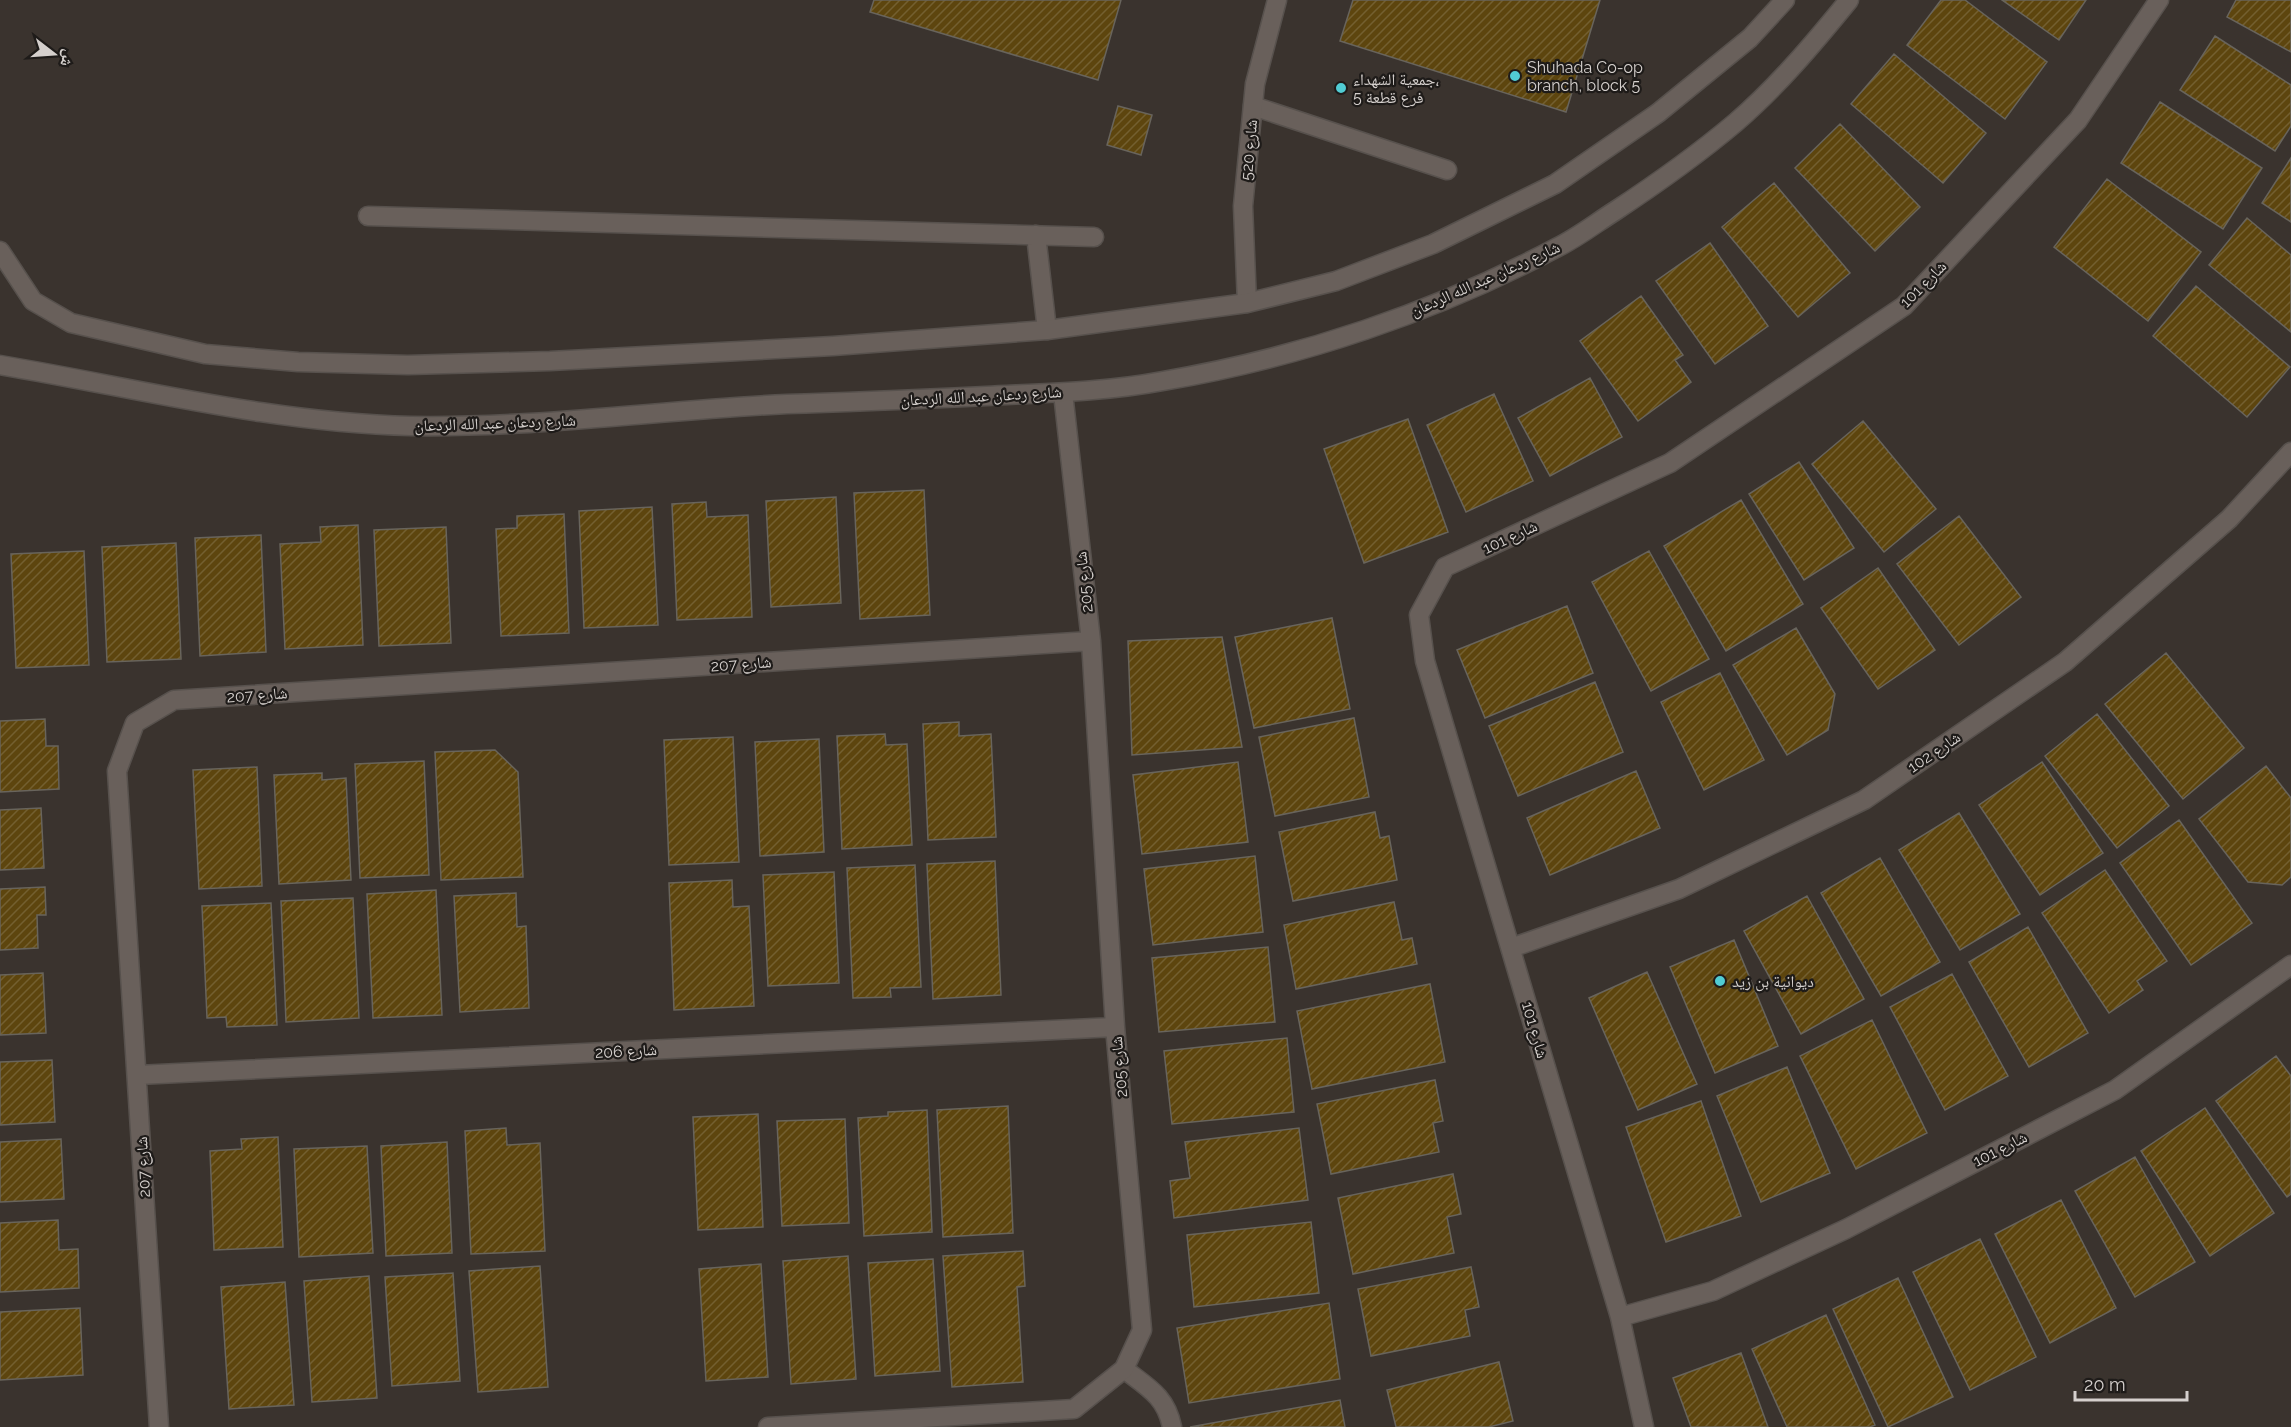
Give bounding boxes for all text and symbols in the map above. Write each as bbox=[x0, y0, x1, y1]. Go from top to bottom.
north arrow bbox=[24, 24, 84, 84]
text: ش bbox=[56, 47, 79, 69]
place label: Shuhada Co-op branch, block 5 bbox=[1527, 58, 1643, 95]
marker: Shuhada Co-op branch, block 5 bbox=[1508, 69, 1522, 83]
place label: جمعية الشهداء، فرع قطعة 5 bbox=[1353, 70, 1439, 108]
marker: جمعية الشهداء، فرع قطعة 5 bbox=[1334, 81, 1348, 95]
street label: شارع 520 bbox=[1237, 119, 1262, 181]
street label: شارع ردعان عبد الله الردعان bbox=[1407, 237, 1563, 321]
street label: شارع 101 bbox=[1896, 257, 1951, 312]
street label: شارع ردعان عبد الله الردعان bbox=[900, 382, 1062, 411]
street label: شارع ردعان عبد الله الردعان bbox=[414, 411, 576, 436]
street label: شارع 101 bbox=[1480, 516, 1541, 559]
street label: شارع 205 bbox=[1071, 550, 1098, 614]
street label: شارع 207 bbox=[710, 652, 772, 677]
street label: شارع 207 bbox=[226, 683, 288, 708]
street label: شارع 102 bbox=[1904, 727, 1965, 777]
place label: ديوانية بن زيد bbox=[1732, 972, 1814, 992]
marker: ديوانية بن زيد bbox=[1713, 974, 1727, 988]
street label: شارع 101 bbox=[1517, 1000, 1552, 1061]
street label: شارع 205 bbox=[1107, 1036, 1132, 1098]
street label: شارع 206 bbox=[594, 1040, 658, 1063]
street label: شارع 101 bbox=[1970, 1127, 2031, 1172]
street label: شارع 207 bbox=[132, 1136, 155, 1198]
scale bar bbox=[2075, 1364, 2188, 1402]
text: 20 m bbox=[2084, 1374, 2126, 1395]

